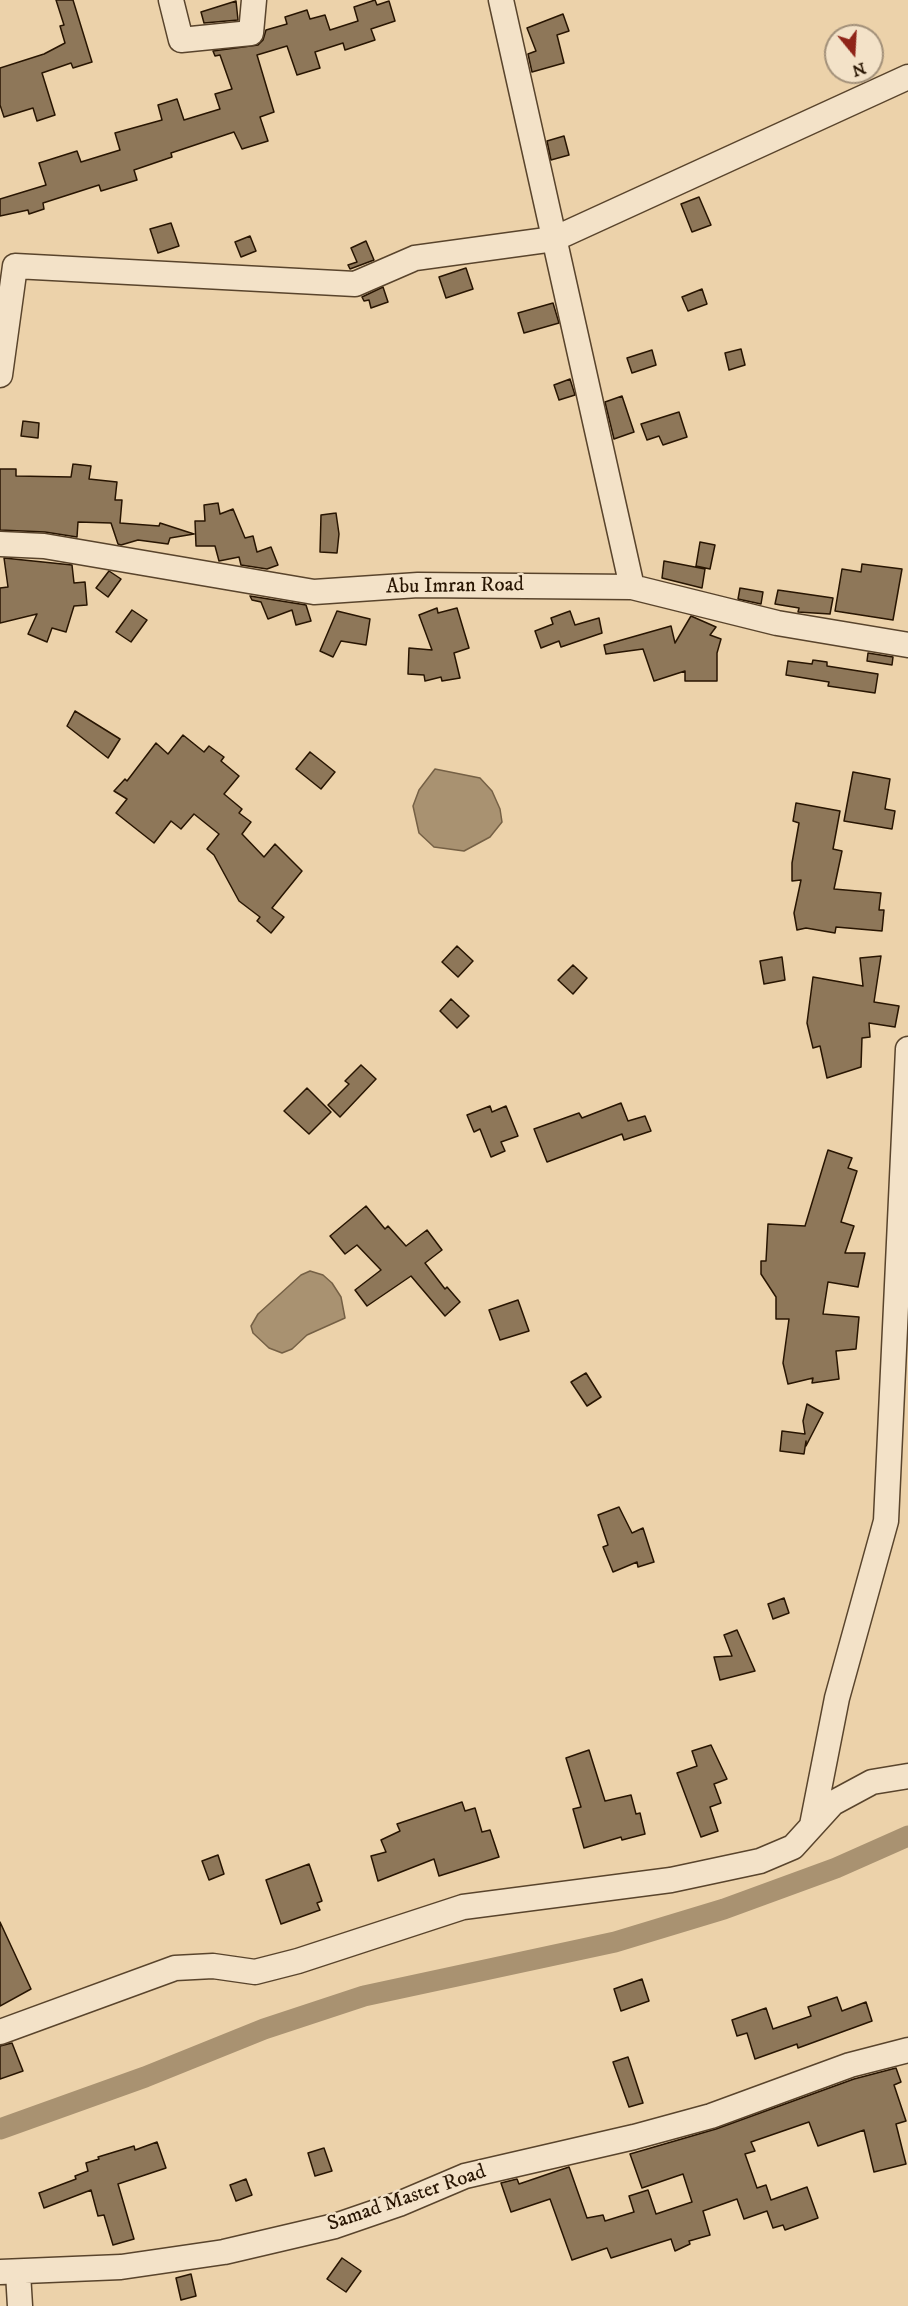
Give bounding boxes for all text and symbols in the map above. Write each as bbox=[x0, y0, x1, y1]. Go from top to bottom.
north arrow bbox=[824, 24, 884, 84]
text: N bbox=[850, 58, 868, 81]
street label: Abu Imran Road bbox=[386, 573, 524, 601]
street label: Samad Master Road bbox=[324, 2160, 490, 2238]

